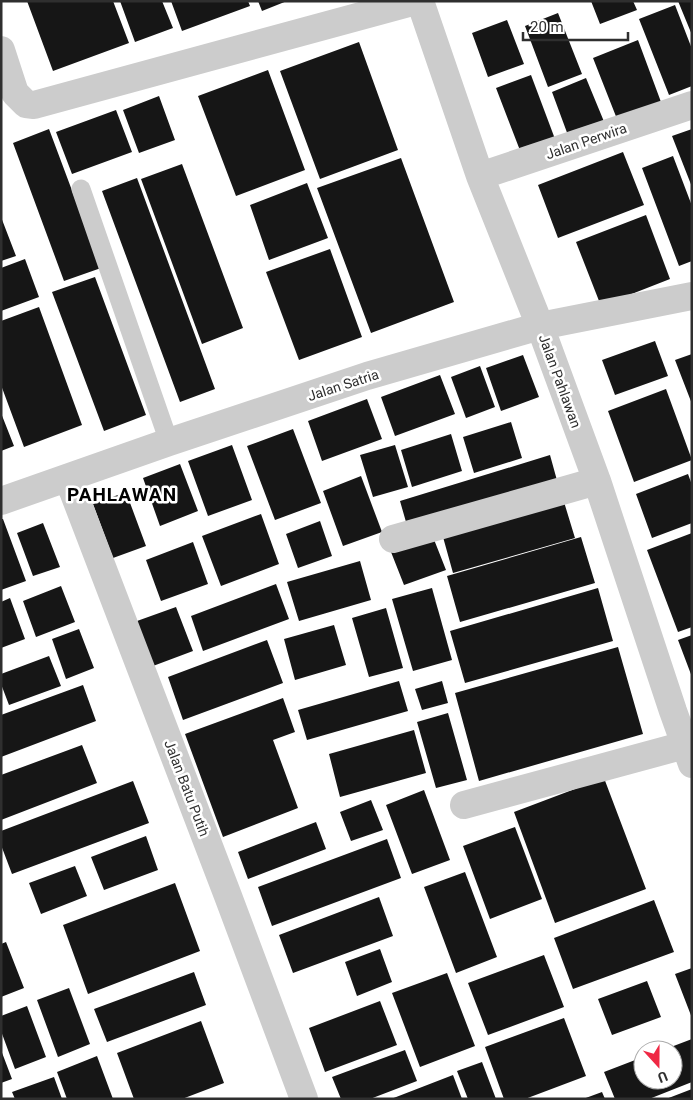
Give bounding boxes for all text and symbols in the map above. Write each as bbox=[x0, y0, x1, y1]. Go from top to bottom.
scale bar bbox=[523, 10, 628, 42]
text: 20 m bbox=[530, 18, 564, 36]
street label: Jalan Perwira bbox=[543, 120, 629, 162]
street label: Jalan Pahlawan bbox=[536, 332, 584, 430]
street label: Jalan Satria bbox=[305, 366, 381, 404]
district label: PAHLAWAN bbox=[67, 483, 177, 506]
street label: Jalan Batu Putih bbox=[161, 738, 213, 838]
north arrow bbox=[633, 1040, 683, 1090]
text: U bbox=[655, 1068, 670, 1086]

